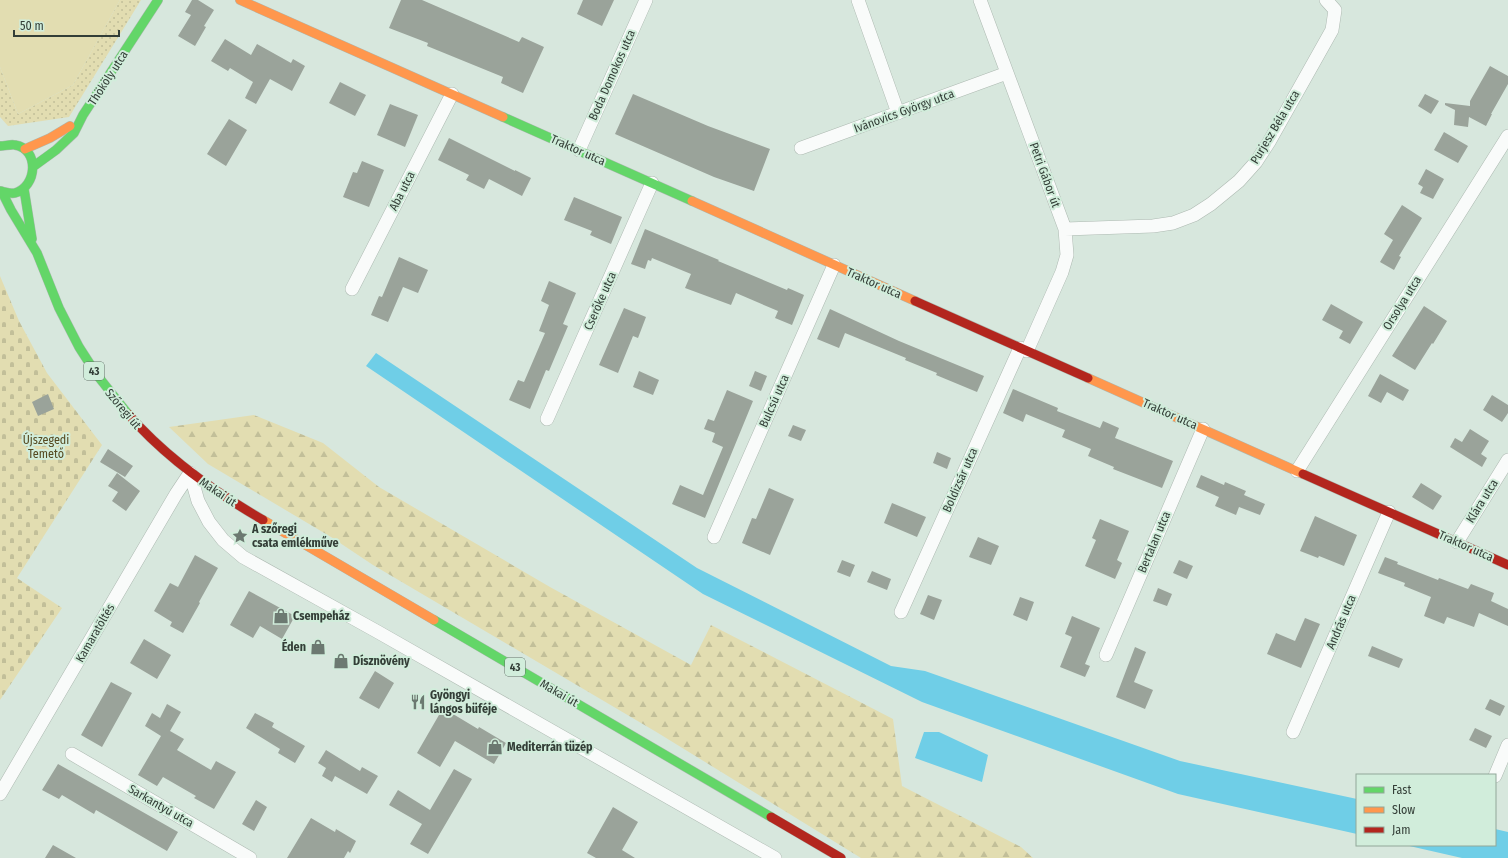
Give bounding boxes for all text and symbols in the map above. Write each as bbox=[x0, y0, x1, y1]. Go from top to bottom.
scale bar bbox=[14, 12, 119, 38]
text: 50 m bbox=[20, 19, 44, 33]
street label: Boda Domokos utca bbox=[586, 28, 638, 122]
street label: Thököly utca bbox=[85, 48, 131, 108]
street label: Ivánovics György utca bbox=[852, 86, 956, 136]
street label: Purjesz Béla utca bbox=[1248, 88, 1302, 166]
street label: Traktor utca bbox=[548, 132, 608, 168]
street label: Petri Gábor út bbox=[1027, 140, 1063, 210]
street label: Aba utca bbox=[386, 169, 418, 213]
street label: Traktor utca bbox=[844, 265, 904, 301]
street label: Cserőke utca bbox=[581, 270, 619, 332]
street label: Orsolya utca bbox=[1380, 273, 1424, 333]
road number: 43 bbox=[84, 362, 104, 380]
street label: Bulcsú utca bbox=[756, 372, 792, 430]
street label: Szőregi út bbox=[102, 386, 144, 432]
street label: Traktor utca bbox=[1140, 396, 1200, 432]
park label: Újszegedi Temető bbox=[23, 432, 69, 461]
street label: Boldizsár utca bbox=[940, 446, 980, 514]
street label: Makai út bbox=[197, 475, 239, 510]
street label: Klára utca bbox=[1463, 477, 1501, 525]
street label: Bertalan utca bbox=[1135, 509, 1173, 575]
place label: A szőregi csata emlékműve bbox=[251, 522, 339, 550]
place icon: A szőregi csata emlékműve bbox=[231, 527, 249, 545]
street label: Traktor utca bbox=[1436, 528, 1496, 564]
street label: András utca bbox=[1323, 593, 1359, 651]
street label: Kamaratöltés bbox=[73, 601, 117, 665]
shop icon: Csempeház bbox=[272, 607, 290, 625]
place label: Csempeház bbox=[293, 609, 350, 623]
place label: Éden bbox=[282, 638, 306, 654]
shop icon: Éden bbox=[309, 638, 327, 656]
shop icon: Dísznövény bbox=[332, 652, 350, 670]
place label: Dísznövény bbox=[353, 654, 410, 668]
road number: 43 bbox=[505, 658, 525, 676]
street label: Makai út bbox=[537, 677, 581, 710]
place label: Gyöngyi lángos büféje bbox=[430, 688, 497, 716]
restaurant icon: Gyöngyi lángos büféje bbox=[409, 693, 427, 711]
shop icon: Mediterrán tüzép bbox=[486, 738, 504, 756]
place label: Mediterrán tüzép bbox=[507, 740, 593, 754]
legend bbox=[1356, 774, 1496, 846]
street label: Sarkantyú utca bbox=[126, 782, 196, 830]
text: Fast bbox=[1392, 783, 1411, 797]
text: Slow bbox=[1392, 803, 1415, 817]
text: Jam bbox=[1392, 823, 1410, 837]

